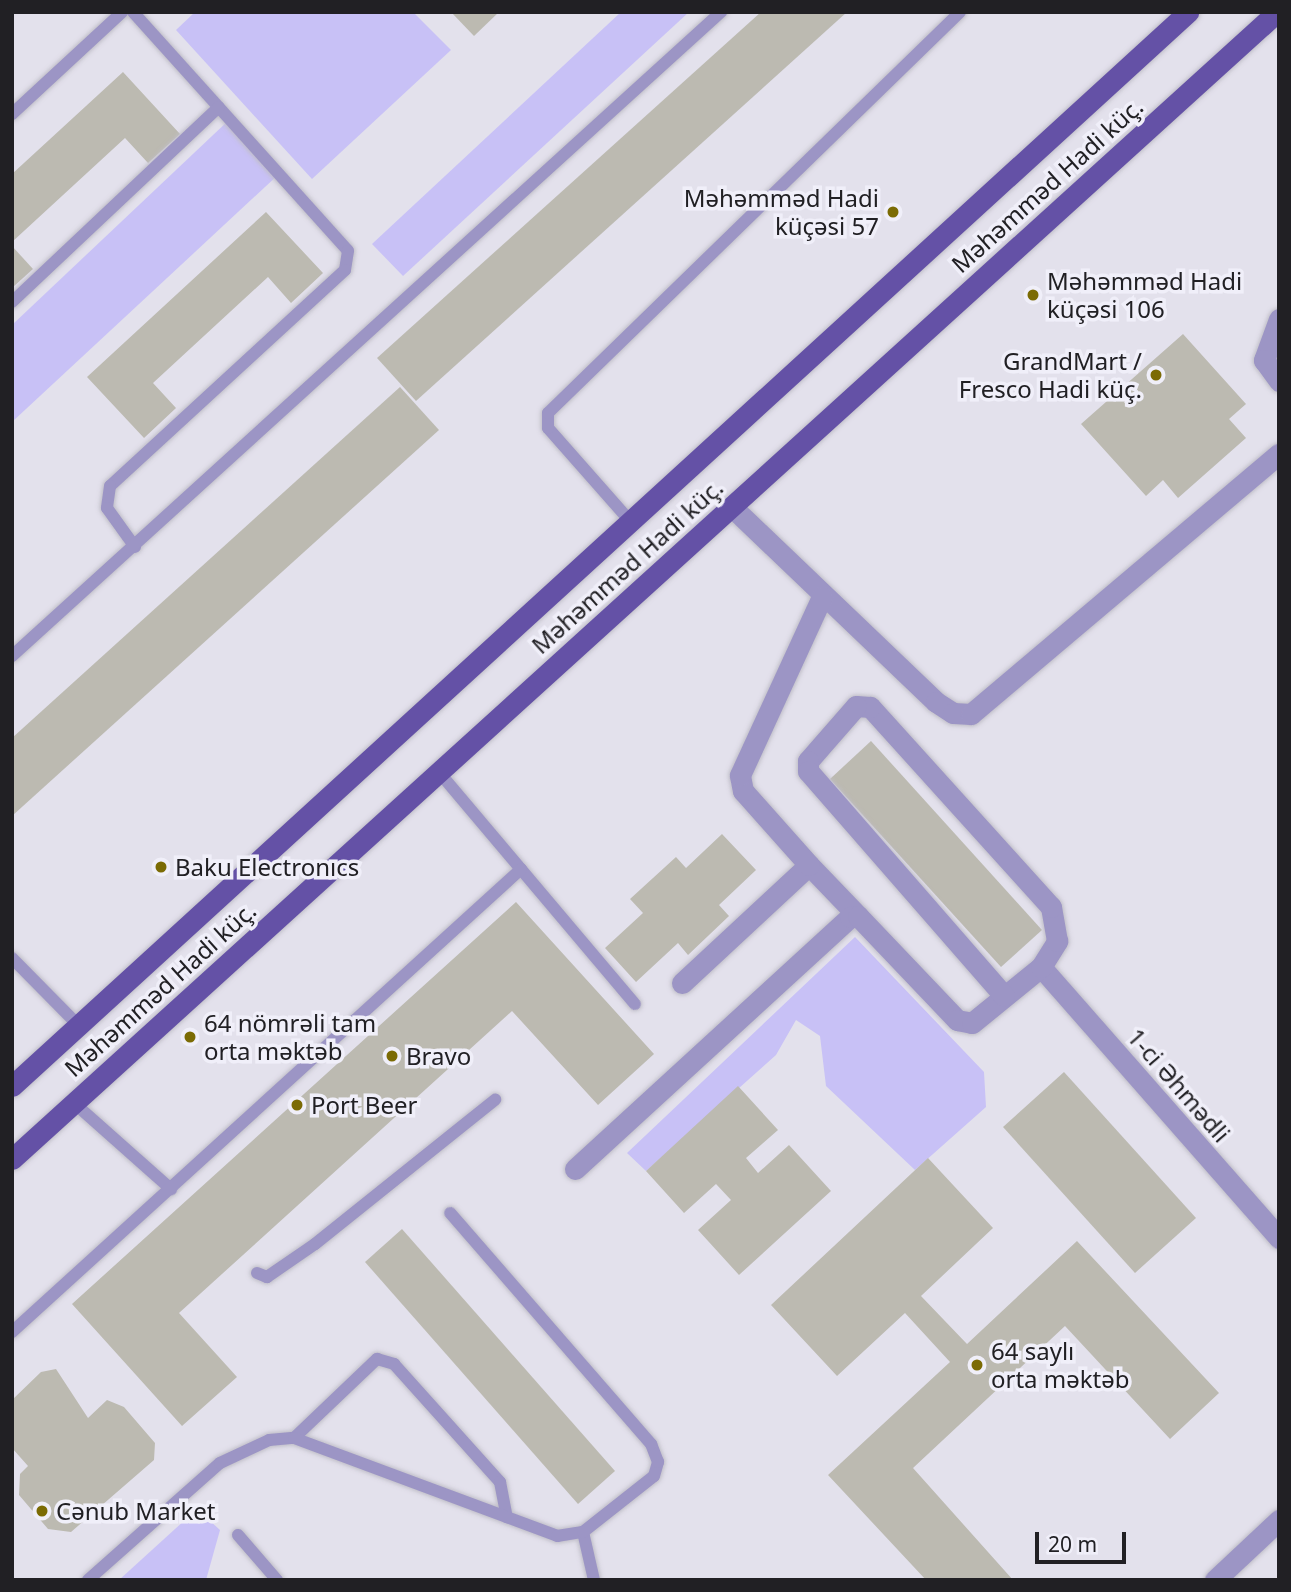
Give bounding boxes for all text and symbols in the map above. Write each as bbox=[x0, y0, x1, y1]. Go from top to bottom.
street label: Məhəmməd Hadi küç. bbox=[946, 92, 1148, 278]
place label: Məhəmməd Hadi küçəsi 57 bbox=[684, 184, 879, 240]
marker: Məhəmməd Hadi küçəsi 57 bbox=[885, 204, 901, 220]
place label: Məhəmməd Hadi küçəsi 106 bbox=[1047, 267, 1242, 323]
marker: Məhəmməd Hadi küçəsi 106 bbox=[1025, 287, 1041, 303]
place label: GrandMart / Fresco Hadi küç. bbox=[959, 347, 1142, 403]
marker: GrandMart / Fresco Hadi küç. bbox=[1148, 367, 1164, 383]
street label: Məhəmməd Hadi küç. bbox=[526, 473, 728, 659]
place label: Baku Electronıcs bbox=[175, 853, 359, 881]
marker: Baku Electronıcs bbox=[153, 859, 169, 875]
street label: Məhəmməd Hadi küç. bbox=[59, 896, 261, 1082]
place label: 64 nömrəli tam orta məktəb bbox=[204, 1009, 376, 1065]
street label: 1-ci Əhmədli bbox=[1122, 1022, 1236, 1148]
marker: 64 nömrəli tam orta məktəb bbox=[182, 1029, 198, 1045]
place label: Bravo bbox=[406, 1042, 471, 1070]
marker: Bravo bbox=[384, 1048, 400, 1064]
place label: Port Beer bbox=[311, 1091, 417, 1119]
marker: Port Beer bbox=[289, 1097, 305, 1113]
place label: 64 saylı orta məktəb bbox=[991, 1337, 1130, 1393]
marker: 64 saylı orta məktəb bbox=[969, 1357, 985, 1373]
place label: Cənub Market bbox=[56, 1497, 216, 1525]
marker: Cənub Market bbox=[34, 1503, 50, 1519]
scale bar bbox=[1039, 1518, 1130, 1562]
text: 20 m bbox=[1048, 1530, 1097, 1558]

